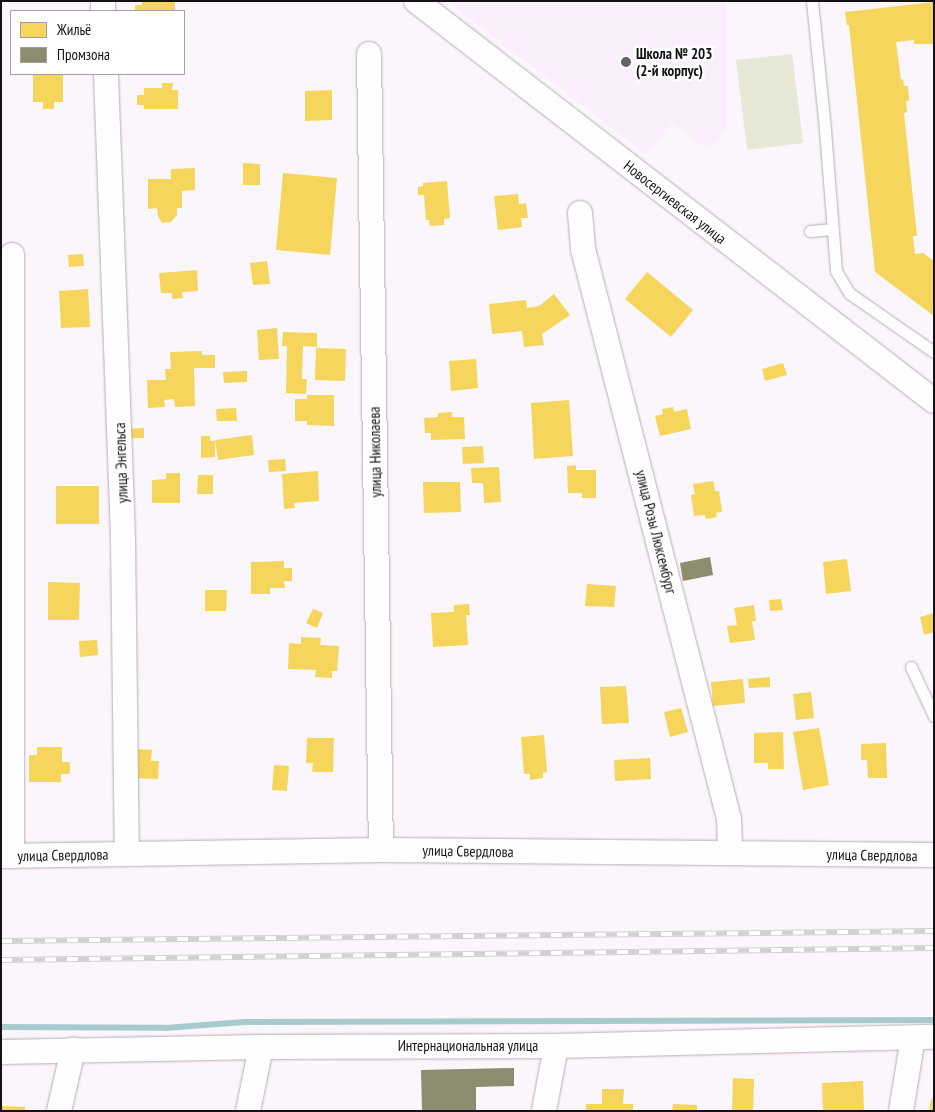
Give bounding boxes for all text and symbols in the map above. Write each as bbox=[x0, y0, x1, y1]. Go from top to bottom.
legend bbox=[10, 10, 185, 75]
text: Жильё bbox=[57, 20, 91, 39]
place label: Школа № 203 (2-й корпус) bbox=[636, 44, 712, 79]
text: Промзона bbox=[57, 45, 110, 64]
marker: Школа № 203 (2-й корпус) bbox=[620, 56, 632, 68]
street label: Новосергиевская улица bbox=[620, 156, 730, 248]
street label: улица Николаева bbox=[365, 406, 385, 498]
street label: улица Энгельса bbox=[111, 422, 131, 504]
street label: улица Розы Люксембург bbox=[632, 468, 680, 596]
street label: улица Свердлова bbox=[422, 841, 514, 861]
street label: улица Свердлова bbox=[17, 845, 109, 865]
street label: улица Свердлова bbox=[826, 845, 918, 865]
street label: Интернациональная улица bbox=[398, 1037, 538, 1055]

